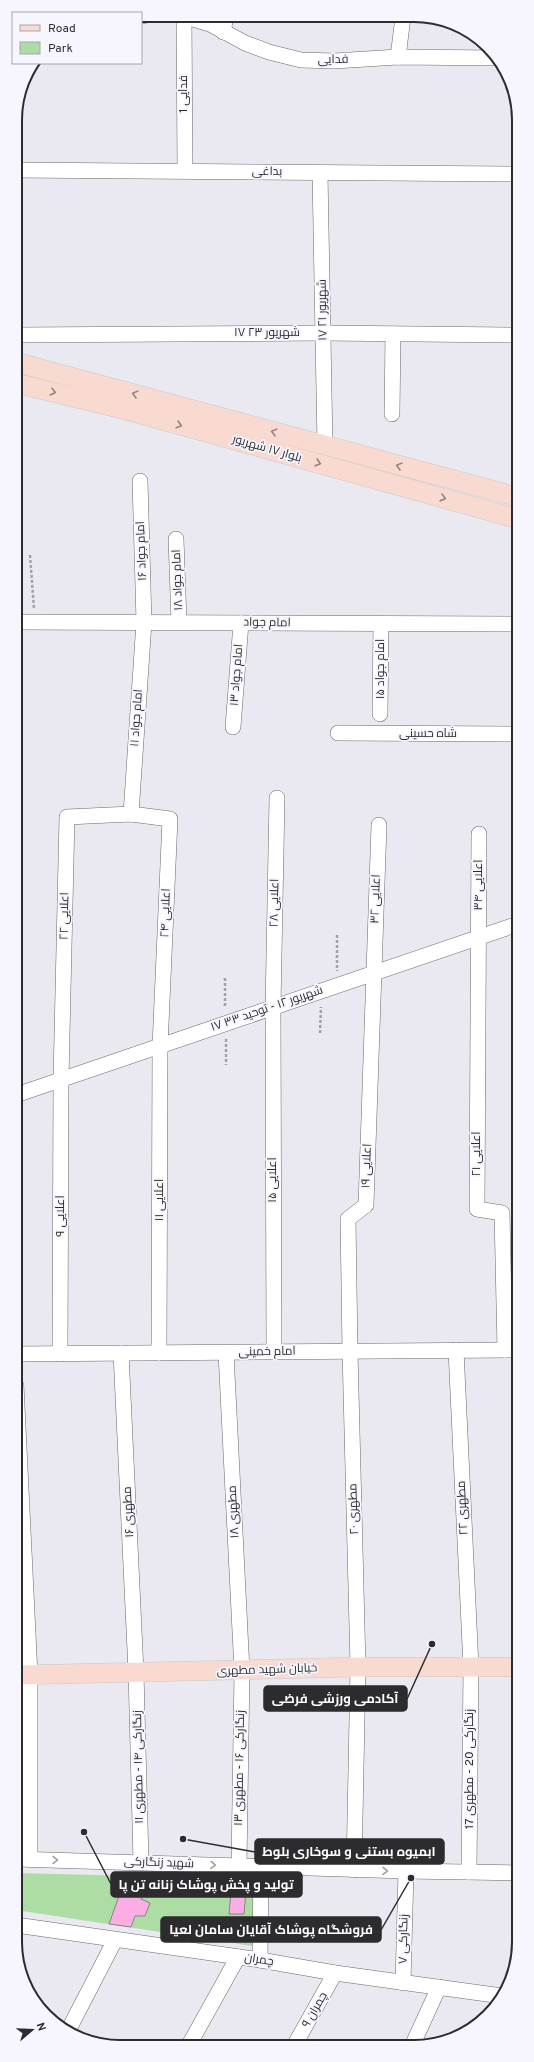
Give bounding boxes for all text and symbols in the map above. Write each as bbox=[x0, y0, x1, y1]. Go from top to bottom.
legend bbox=[12, 12, 142, 64]
text: Road bbox=[48, 21, 76, 37]
text: Park bbox=[48, 41, 73, 57]
street label: فدایی bbox=[317, 52, 349, 68]
street label: فدایی 1 bbox=[176, 75, 192, 113]
street label: بداغی bbox=[252, 164, 282, 180]
street label: ۱۷ شهریور ۲۱ bbox=[314, 279, 332, 341]
street label: ۱۷ شهریور ۲۳ bbox=[234, 325, 300, 341]
one-way arrow bbox=[49, 387, 56, 396]
one-way arrow bbox=[132, 390, 139, 399]
one-way arrow bbox=[175, 420, 182, 429]
one-way arrow bbox=[271, 428, 278, 437]
street label: بلوار ۱۷ شهریور bbox=[229, 431, 304, 467]
one-way arrow bbox=[314, 458, 321, 467]
one-way arrow bbox=[396, 462, 403, 470]
one-way arrow bbox=[439, 493, 446, 502]
street label: امام جواد ۱۶ bbox=[133, 521, 151, 581]
street label: امام جواد ۱۸ bbox=[169, 549, 187, 611]
street label: امام جواد bbox=[243, 615, 291, 631]
street label: امام جواد ۱۵ bbox=[373, 639, 389, 699]
street label: امام جواد ۱۳ bbox=[227, 643, 247, 707]
street label: امام جواد ۱۱ bbox=[127, 689, 147, 747]
street label: شاه حسینی bbox=[399, 726, 457, 742]
street label: اعلایی ۳۴ bbox=[471, 859, 487, 911]
street label: اعلایی ۳۲ bbox=[367, 874, 385, 924]
street label: اعلایی ۲۸ bbox=[267, 878, 283, 928]
street label: اعلایی ۲۴ bbox=[157, 888, 175, 938]
street label: اعلایی ۲۲ bbox=[57, 892, 73, 940]
street label: ۱۷ شهریور ۱۲ - توحید ۳۳ bbox=[209, 982, 325, 1036]
street label: اعلایی ۲۱ bbox=[469, 1131, 485, 1177]
street label: اعلایی ۱۹ bbox=[358, 1143, 376, 1189]
street label: اعلایی ۱۵ bbox=[265, 1157, 281, 1203]
street label: اعلایی ۱۱ bbox=[152, 1179, 168, 1221]
street label: اعلایی ۹ bbox=[53, 1195, 69, 1237]
street label: امام خمینی bbox=[238, 1344, 296, 1360]
street label: مطهری ۲۲ bbox=[454, 1480, 472, 1536]
street label: مطهری ۲۰ bbox=[345, 1483, 363, 1535]
street label: مطهری ۱۸ bbox=[225, 1485, 243, 1539]
street label: مطهری ۱۶ bbox=[120, 1486, 138, 1538]
street label: خیابان شهید مطهری bbox=[216, 1660, 318, 1680]
callout: آکادمی ورزشی فرضی bbox=[264, 1686, 407, 1711]
text: آکادمی ورزشی فرضی bbox=[272, 1691, 399, 1708]
street label: زنگارکی 20 - مطهری 17 bbox=[462, 1709, 478, 1829]
street label: زنگارکی ۱۴ - مطهری ۱۱ bbox=[130, 1710, 148, 1824]
street label: زنگارکی ۱۶ - مطهری ۱۳ bbox=[231, 1710, 249, 1826]
callout: ابمیوه بستنی و ‌سوخاری بلوط bbox=[255, 1839, 444, 1864]
text: ابمیوه بستنی و ‌سوخاری بلوط bbox=[262, 1845, 436, 1861]
street label: شهید زنگارکی bbox=[124, 1854, 194, 1872]
one-way arrow bbox=[52, 1856, 58, 1864]
one-way arrow bbox=[210, 1860, 216, 1869]
one-way arrow bbox=[382, 1867, 388, 1875]
callout: تولید و پخش پوشاک زنانه تن پا bbox=[111, 1872, 302, 1897]
text: تولید و پخش پوشاک زنانه تن پا bbox=[118, 1877, 294, 1894]
street label: زنگارکی ۷ bbox=[396, 1914, 412, 1964]
callout: فروشگاه پوشاک آقایان سامان لعیا bbox=[161, 1917, 381, 1942]
text: فروشگاه پوشاک آقایان سامان لعیا bbox=[169, 1922, 373, 1939]
street label: چمران bbox=[243, 1950, 275, 1970]
street label: چمران ۹ bbox=[298, 1989, 332, 2031]
north arrow bbox=[12, 2010, 52, 2050]
text: N bbox=[33, 2021, 48, 2033]

